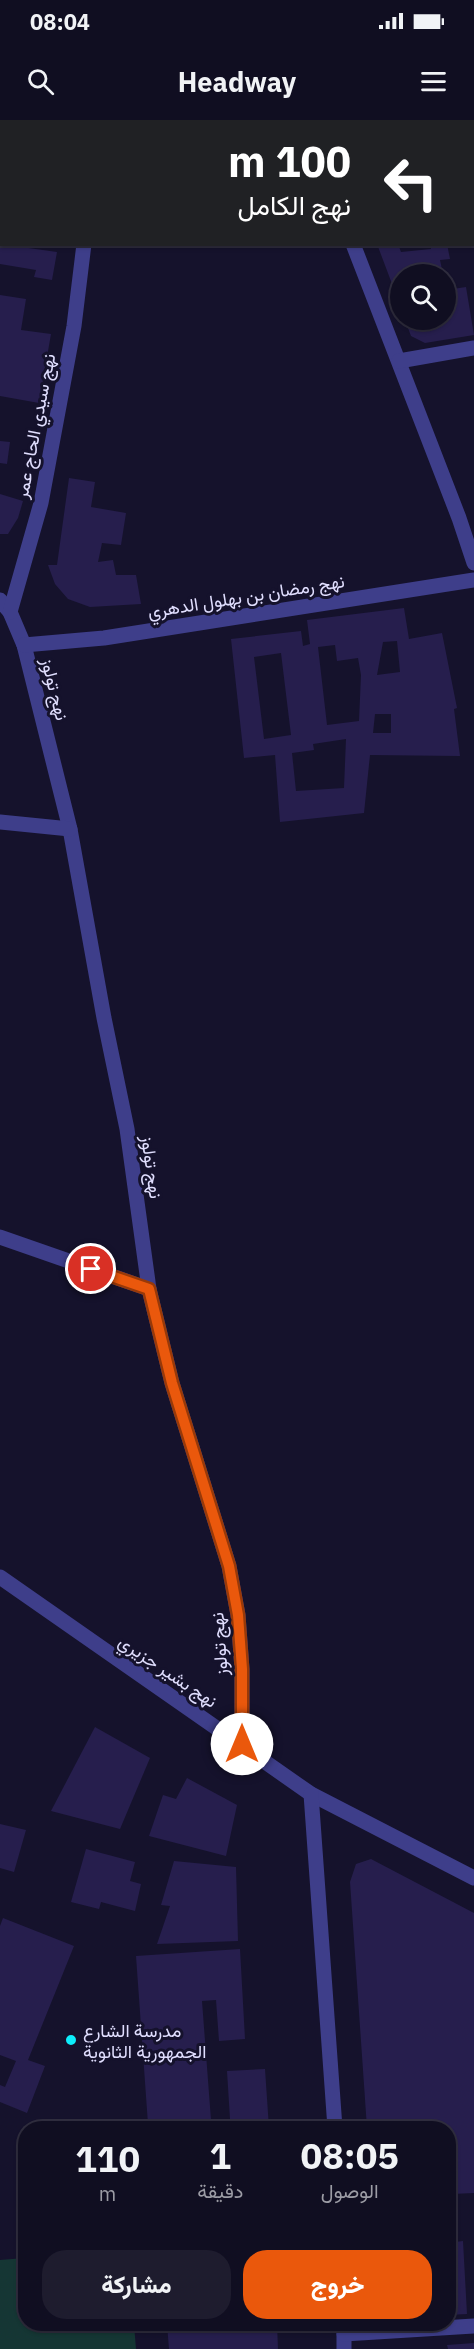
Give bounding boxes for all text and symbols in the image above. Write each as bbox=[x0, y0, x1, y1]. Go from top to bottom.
text: 08:04 bbox=[30, 7, 90, 36]
text: Headway bbox=[178, 64, 296, 99]
icon: search bbox=[24, 65, 57, 98]
icon: menu bbox=[417, 65, 450, 98]
text: 100 m bbox=[228, 134, 351, 189]
icon: left bbox=[372, 144, 450, 222]
text: نهج الكامل bbox=[238, 187, 351, 222]
map controls bbox=[390, 264, 456, 330]
button: search bbox=[390, 264, 456, 330]
street label: نهج سيدي الحاج عمر bbox=[9, 352, 64, 502]
street label: نهج رمضان بن بهلول الدهري bbox=[146, 569, 347, 627]
street label: نهج تولوز bbox=[35, 654, 74, 723]
street label: نهج تولوز bbox=[135, 1133, 168, 1200]
pin bbox=[65, 1243, 116, 1294]
icon: arrive bbox=[74, 1252, 107, 1285]
street label: نهج تولوز bbox=[205, 1611, 234, 1678]
street label: نهج بشير جزيري bbox=[112, 1629, 222, 1716]
position arrow bbox=[210, 1712, 274, 1776]
place label: مدرسة الشارع الجمهورية الثانوية bbox=[83, 2019, 206, 2063]
marker: مدرسة الشارع الجمهورية الثانوية bbox=[64, 2033, 78, 2047]
text: 1 bbox=[209, 2132, 231, 2179]
text: 08:05 bbox=[301, 2132, 399, 2179]
text: 110 bbox=[75, 2135, 140, 2182]
text: دقيقة bbox=[197, 2177, 243, 2204]
text: الوصول bbox=[321, 2177, 379, 2204]
text: m bbox=[99, 2180, 116, 2207]
button: مشاركة bbox=[42, 2250, 231, 2319]
button: خروج bbox=[243, 2250, 432, 2319]

